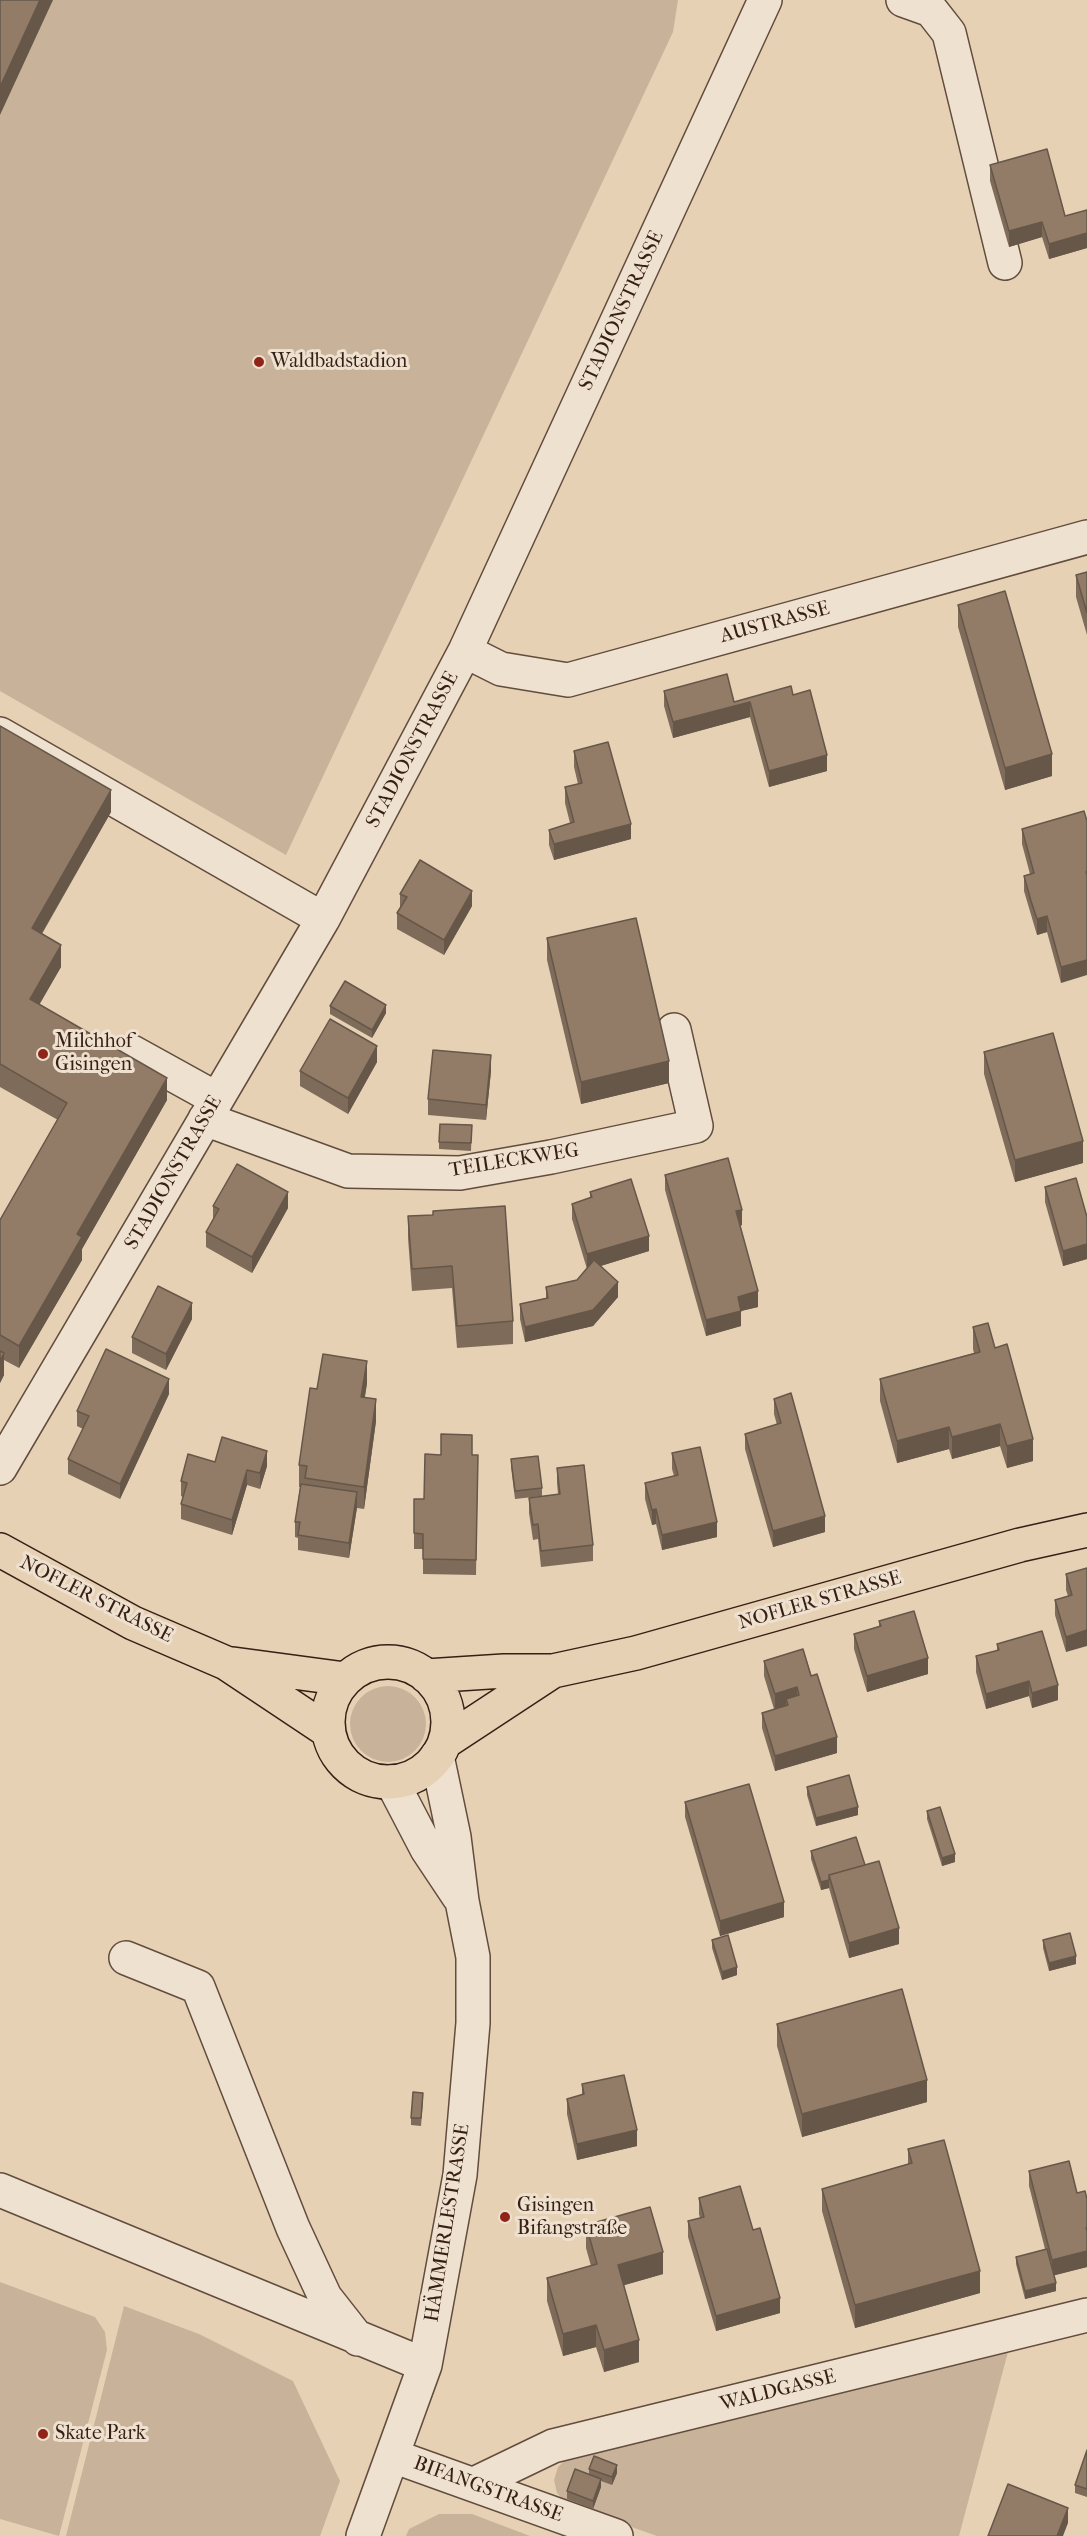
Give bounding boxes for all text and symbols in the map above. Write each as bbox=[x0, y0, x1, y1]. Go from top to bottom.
street label: STADIONSTRASSE bbox=[574, 227, 670, 395]
place label: Waldbadstadion bbox=[271, 350, 407, 374]
marker: Waldbadstadion bbox=[252, 355, 266, 369]
street label: AUSTRASSE bbox=[718, 597, 832, 649]
street label: STADIONSTRASSE bbox=[362, 668, 464, 832]
place label: Milchhof Gisingen bbox=[55, 1030, 132, 1077]
marker: Milchhof Gisingen bbox=[36, 1047, 50, 1061]
street label: STADIONSTRASSE bbox=[120, 1092, 228, 1254]
street label: TEILECKWEG bbox=[447, 1139, 581, 1183]
street label: NOFLER STRASSE bbox=[16, 1551, 176, 1649]
street label: NOFLER STRASSE bbox=[736, 1566, 904, 1636]
street label: HÄMMERLESTRASSE bbox=[420, 2122, 476, 2324]
place label: Gisingen Bifangstraße bbox=[517, 2194, 627, 2241]
marker: Gisingen Bifangstraße bbox=[498, 2210, 512, 2224]
street label: WALDGASSE bbox=[718, 2365, 838, 2417]
place label: Skate Park bbox=[55, 2422, 146, 2446]
marker: Skate Park bbox=[36, 2427, 50, 2441]
street label: BIFANGSTRASSE bbox=[410, 2452, 566, 2528]

